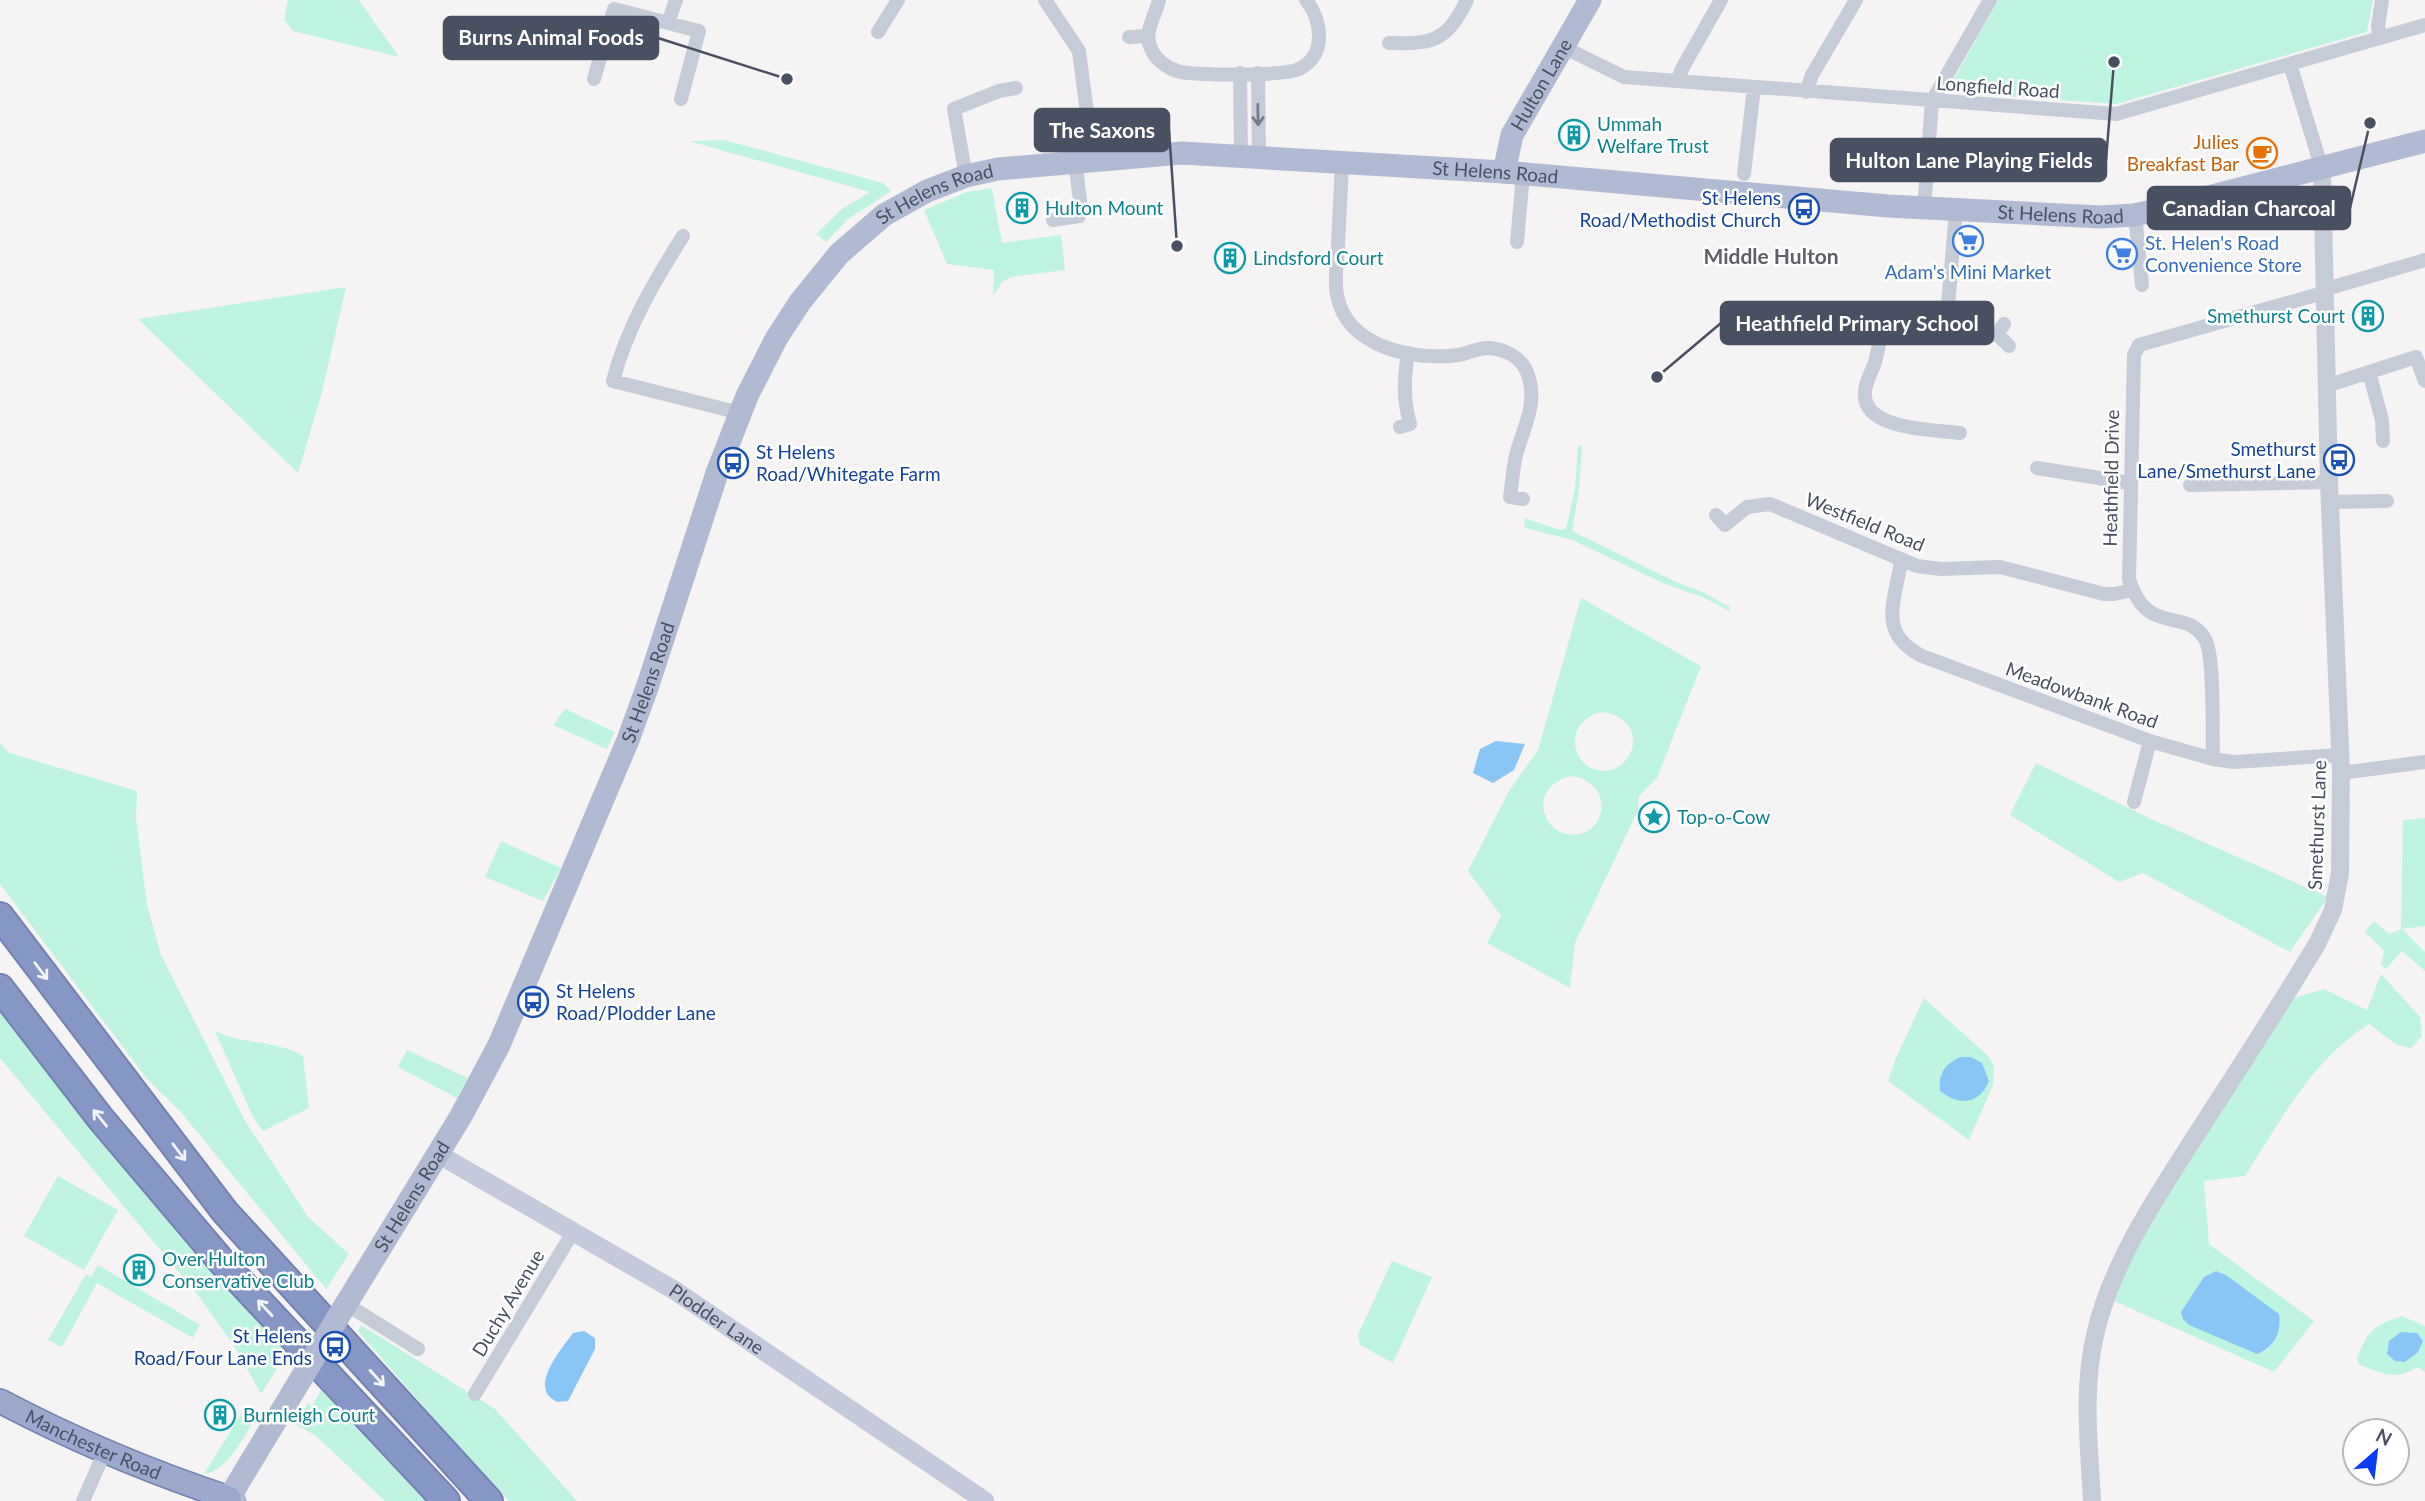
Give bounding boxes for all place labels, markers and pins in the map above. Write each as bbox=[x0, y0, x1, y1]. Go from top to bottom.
callout: Burns Animal Foods bbox=[444, 17, 658, 59]
callout: The Saxons bbox=[1035, 109, 1169, 151]
place label: Ummah Welfare Trust bbox=[1597, 112, 1709, 157]
building icon: Ummah Welfare Trust bbox=[1557, 118, 1591, 152]
place label: Julies Breakfast Bar bbox=[2127, 130, 2239, 175]
cafe icon: Julies Breakfast Bar bbox=[2245, 136, 2279, 170]
callout: Hulton Lane Playing Fields bbox=[1831, 139, 2106, 181]
place label: St Helens Road/Methodist Church bbox=[1580, 186, 1781, 231]
callout: Canadian Charcoal bbox=[2148, 187, 2350, 229]
building icon: Hulton Mount bbox=[1005, 191, 1039, 225]
bus stop icon: St Helens Road/Methodist Church bbox=[1787, 192, 1821, 226]
place label: Hulton Mount bbox=[1045, 196, 1164, 219]
supermarket icon: Adam's Mini Market bbox=[1951, 224, 1985, 258]
place label: St. Helen's Road Convenience Store bbox=[2145, 231, 2302, 276]
supermarket icon: St. Helen's Road Convenience Store bbox=[2105, 237, 2139, 271]
building icon: Lindsford Court bbox=[1213, 241, 1247, 275]
place label: Lindsford Court bbox=[1253, 246, 1384, 269]
place label: Adam's Mini Market bbox=[1885, 260, 2052, 283]
building icon: Smethurst Court bbox=[2351, 299, 2385, 333]
callout: Heathfield Primary School bbox=[1721, 302, 1993, 344]
place label: Smethurst Court bbox=[2207, 304, 2345, 327]
place label: Smethurst Lane/Smethurst Lane bbox=[2137, 437, 2316, 482]
place label: St Helens Road/Whitegate Farm bbox=[756, 440, 941, 485]
bus stop icon: Smethurst Lane/Smethurst Lane bbox=[2322, 443, 2356, 477]
bus stop icon: St Helens Road/Whitegate Farm bbox=[716, 446, 750, 480]
place icon: Top-o-Cow bbox=[1637, 800, 1671, 834]
place label: Top-o-Cow bbox=[1677, 805, 1770, 828]
place label: St Helens Road/Plodder Lane bbox=[556, 979, 716, 1024]
bus stop icon: St Helens Road/Plodder Lane bbox=[516, 985, 550, 1019]
place label: Over Hulton Conservative Club bbox=[162, 1247, 315, 1292]
building icon: Over Hulton Conservative Club bbox=[122, 1253, 156, 1287]
place label: St Helens Road/Four Lane Ends bbox=[134, 1324, 312, 1369]
bus stop icon: St Helens Road/Four Lane Ends bbox=[318, 1330, 352, 1364]
building icon: Burnleigh Court bbox=[203, 1398, 237, 1432]
place label: Burnleigh Court bbox=[243, 1403, 375, 1426]

